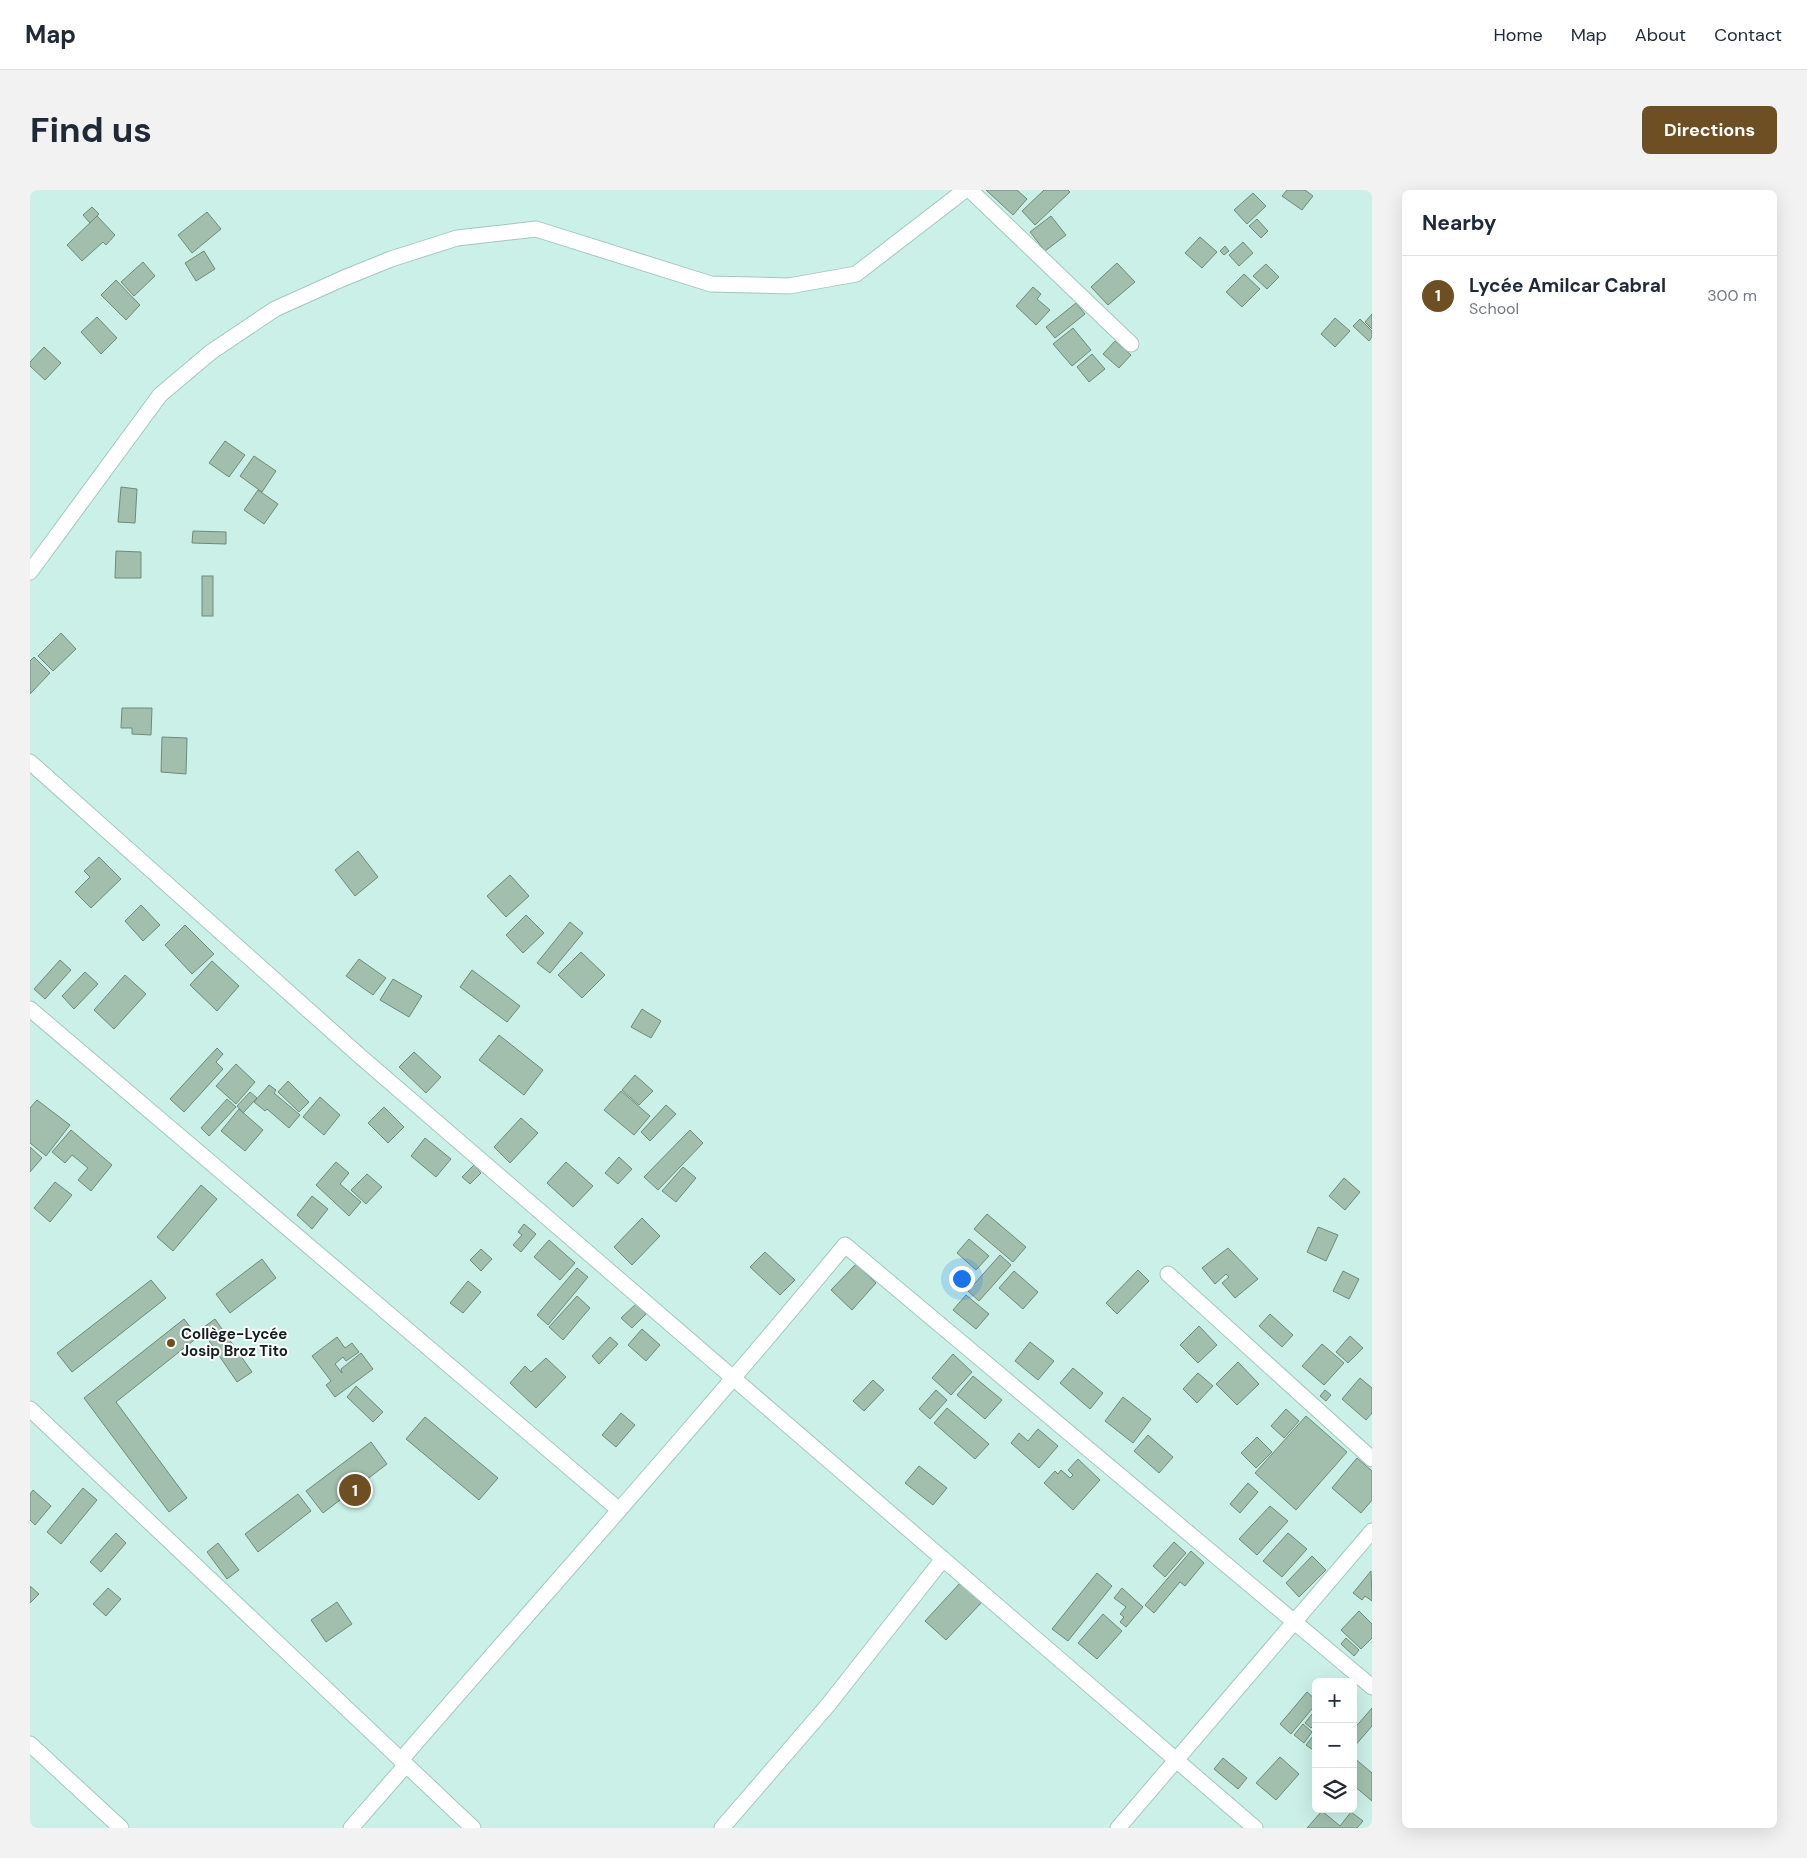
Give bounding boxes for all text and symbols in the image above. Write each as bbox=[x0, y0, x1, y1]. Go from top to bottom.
text: Map bbox=[25, 19, 76, 50]
text: Home bbox=[1493, 23, 1543, 47]
text: Map bbox=[1571, 23, 1607, 47]
text: About bbox=[1635, 23, 1686, 47]
text: Contact bbox=[1714, 23, 1782, 47]
button: Directions bbox=[1642, 106, 1777, 154]
text: Find us bbox=[30, 107, 152, 153]
text: Nearby bbox=[1422, 209, 1496, 237]
text: Lycée Amilcar Cabral bbox=[1469, 273, 1666, 298]
text: 1 bbox=[1435, 285, 1441, 306]
text: 300 m bbox=[1707, 285, 1757, 306]
text: School bbox=[1469, 298, 1519, 319]
your location bbox=[949, 1266, 975, 1292]
place label: Collège-Lycée Josip Broz Tito bbox=[181, 1324, 288, 1361]
marker: Collège-Lycée Josip Broz Tito bbox=[165, 1337, 177, 1349]
pin: 1 bbox=[339, 1471, 371, 1509]
map controls bbox=[1312, 1678, 1357, 1813]
button: + bbox=[1312, 1678, 1357, 1723]
button: − bbox=[1312, 1723, 1357, 1768]
button: layers bbox=[1312, 1768, 1357, 1813]

